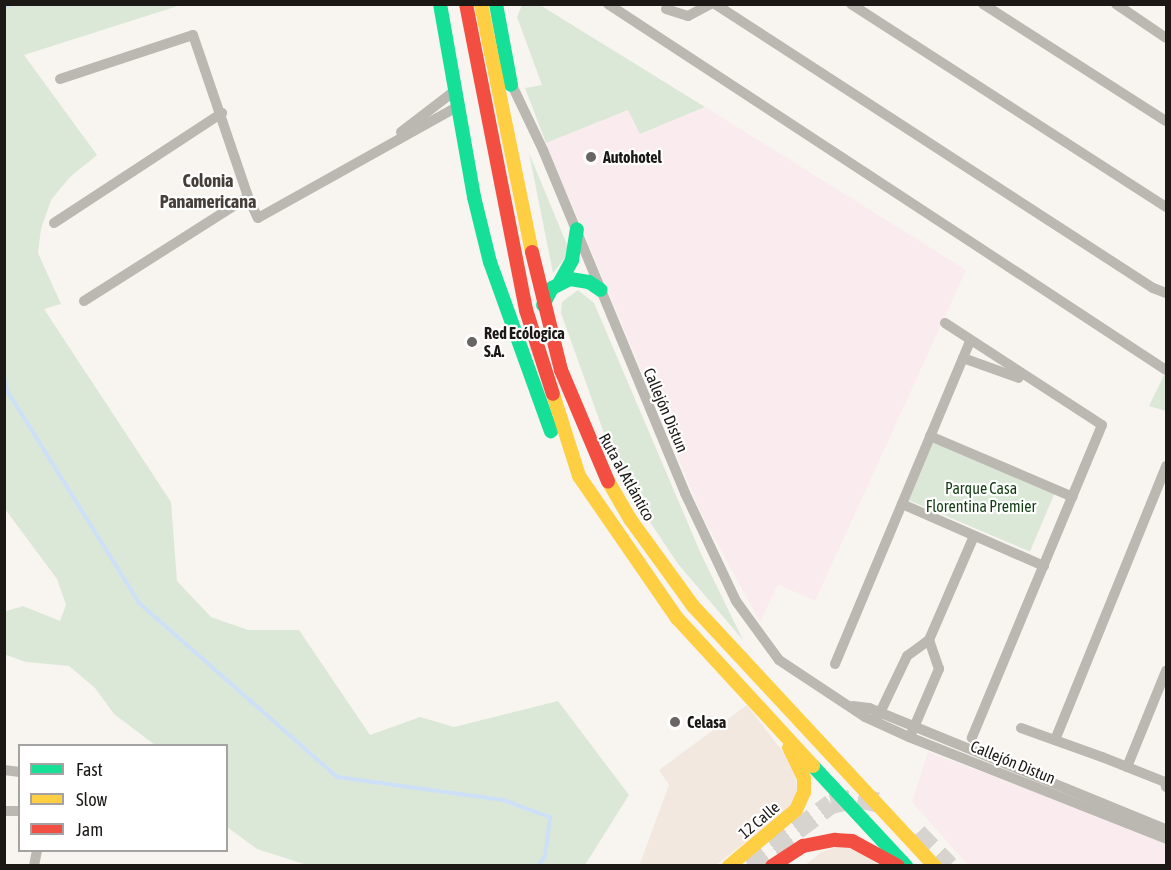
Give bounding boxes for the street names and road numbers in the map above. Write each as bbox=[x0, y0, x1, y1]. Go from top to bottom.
street label: Callejón Distun bbox=[640, 365, 692, 455]
street label: Ruta al Atlántico bbox=[595, 430, 659, 524]
street label: Callejón Distun bbox=[968, 736, 1058, 788]
street label: 12 Calle bbox=[735, 797, 783, 843]

